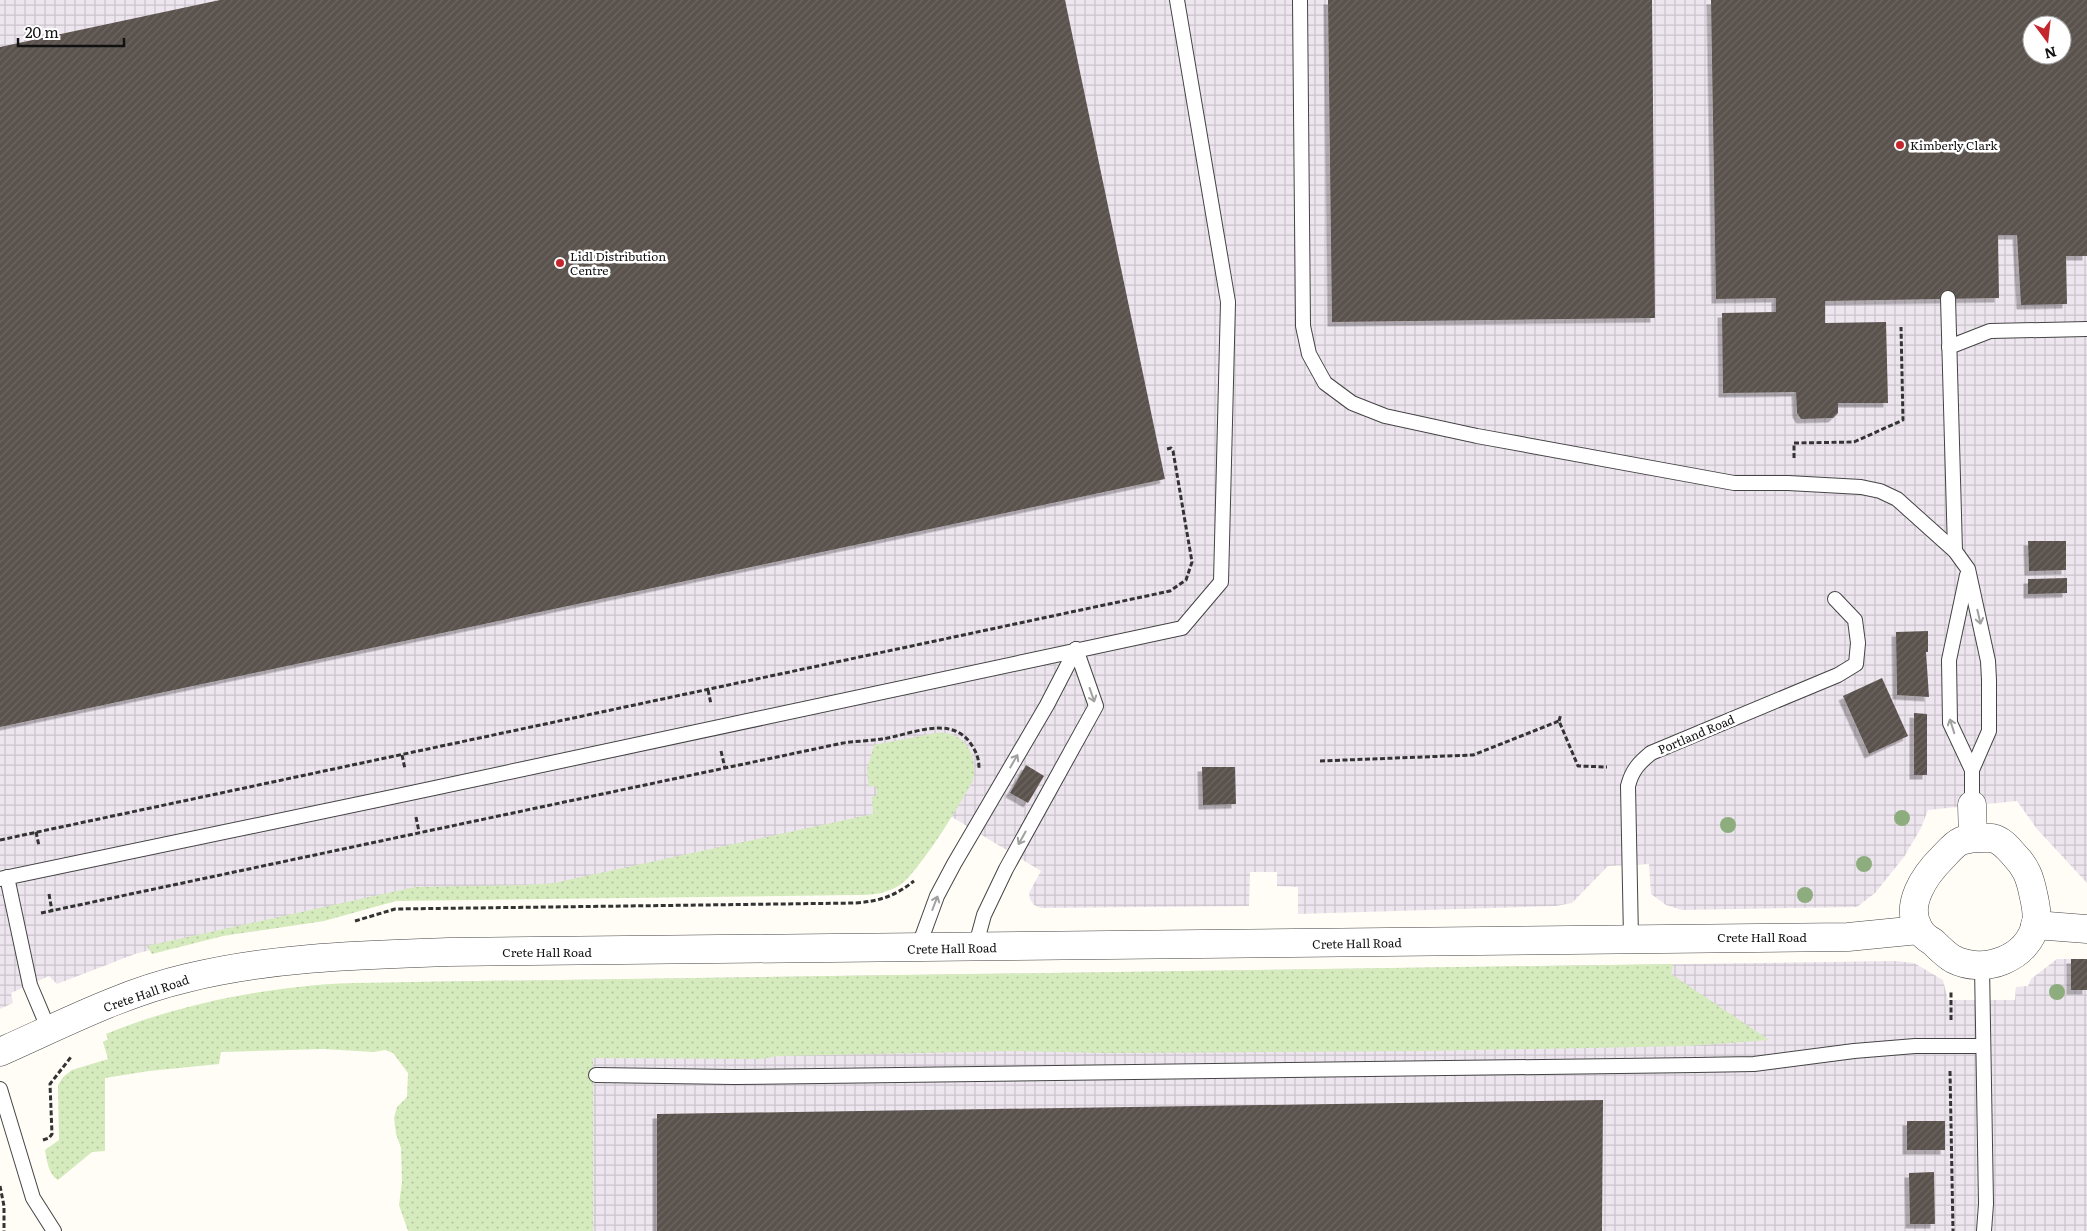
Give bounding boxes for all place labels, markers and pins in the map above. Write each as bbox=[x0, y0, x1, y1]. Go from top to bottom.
place label: Kimberly Clark bbox=[1910, 136, 1998, 154]
marker: Kimberly Clark bbox=[1894, 139, 1906, 151]
place label: Lidl Distribution Centre bbox=[570, 247, 666, 279]
marker: Lidl Distribution Centre bbox=[554, 257, 566, 269]

